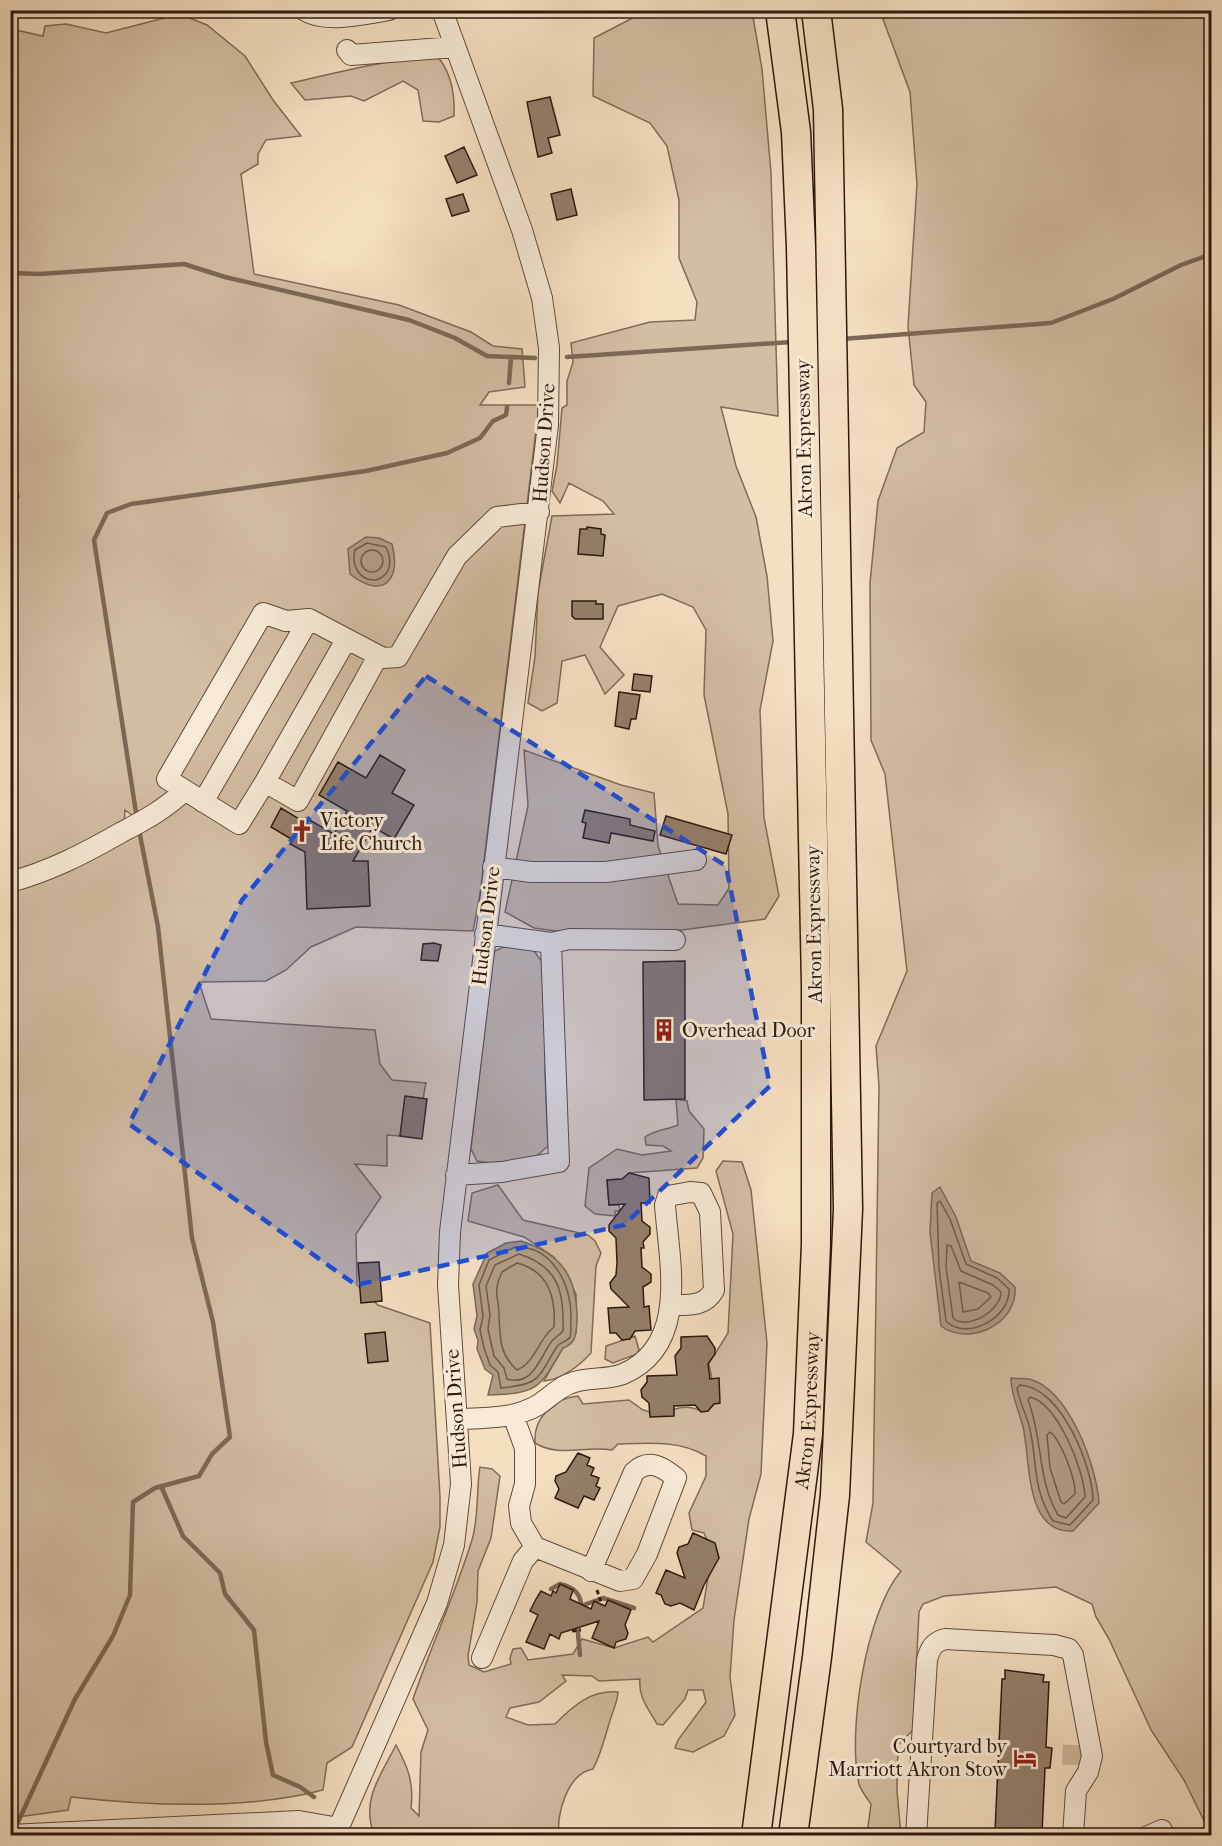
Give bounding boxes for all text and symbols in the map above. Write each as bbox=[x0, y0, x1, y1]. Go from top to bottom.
street label: Akron Expressway bbox=[791, 357, 817, 518]
street label: Hudson Drive bbox=[528, 382, 560, 504]
place label: Victory Life Church bbox=[319, 809, 423, 855]
church icon: Victory Life Church bbox=[289, 818, 315, 844]
street label: Akron Expressway bbox=[801, 843, 827, 1004]
street label: Hudson Drive bbox=[467, 865, 505, 987]
building icon: Overhead Door bbox=[651, 1017, 677, 1043]
place label: Overhead Door bbox=[682, 1019, 816, 1042]
street label: Akron Expressway bbox=[789, 1329, 824, 1492]
street label: Hudson Drive bbox=[440, 1348, 472, 1470]
place label: Courtyard by Marriott Akron Stow bbox=[828, 1735, 1008, 1781]
hotel icon: Courtyard by Marriott Akron Stow bbox=[1012, 1745, 1038, 1771]

